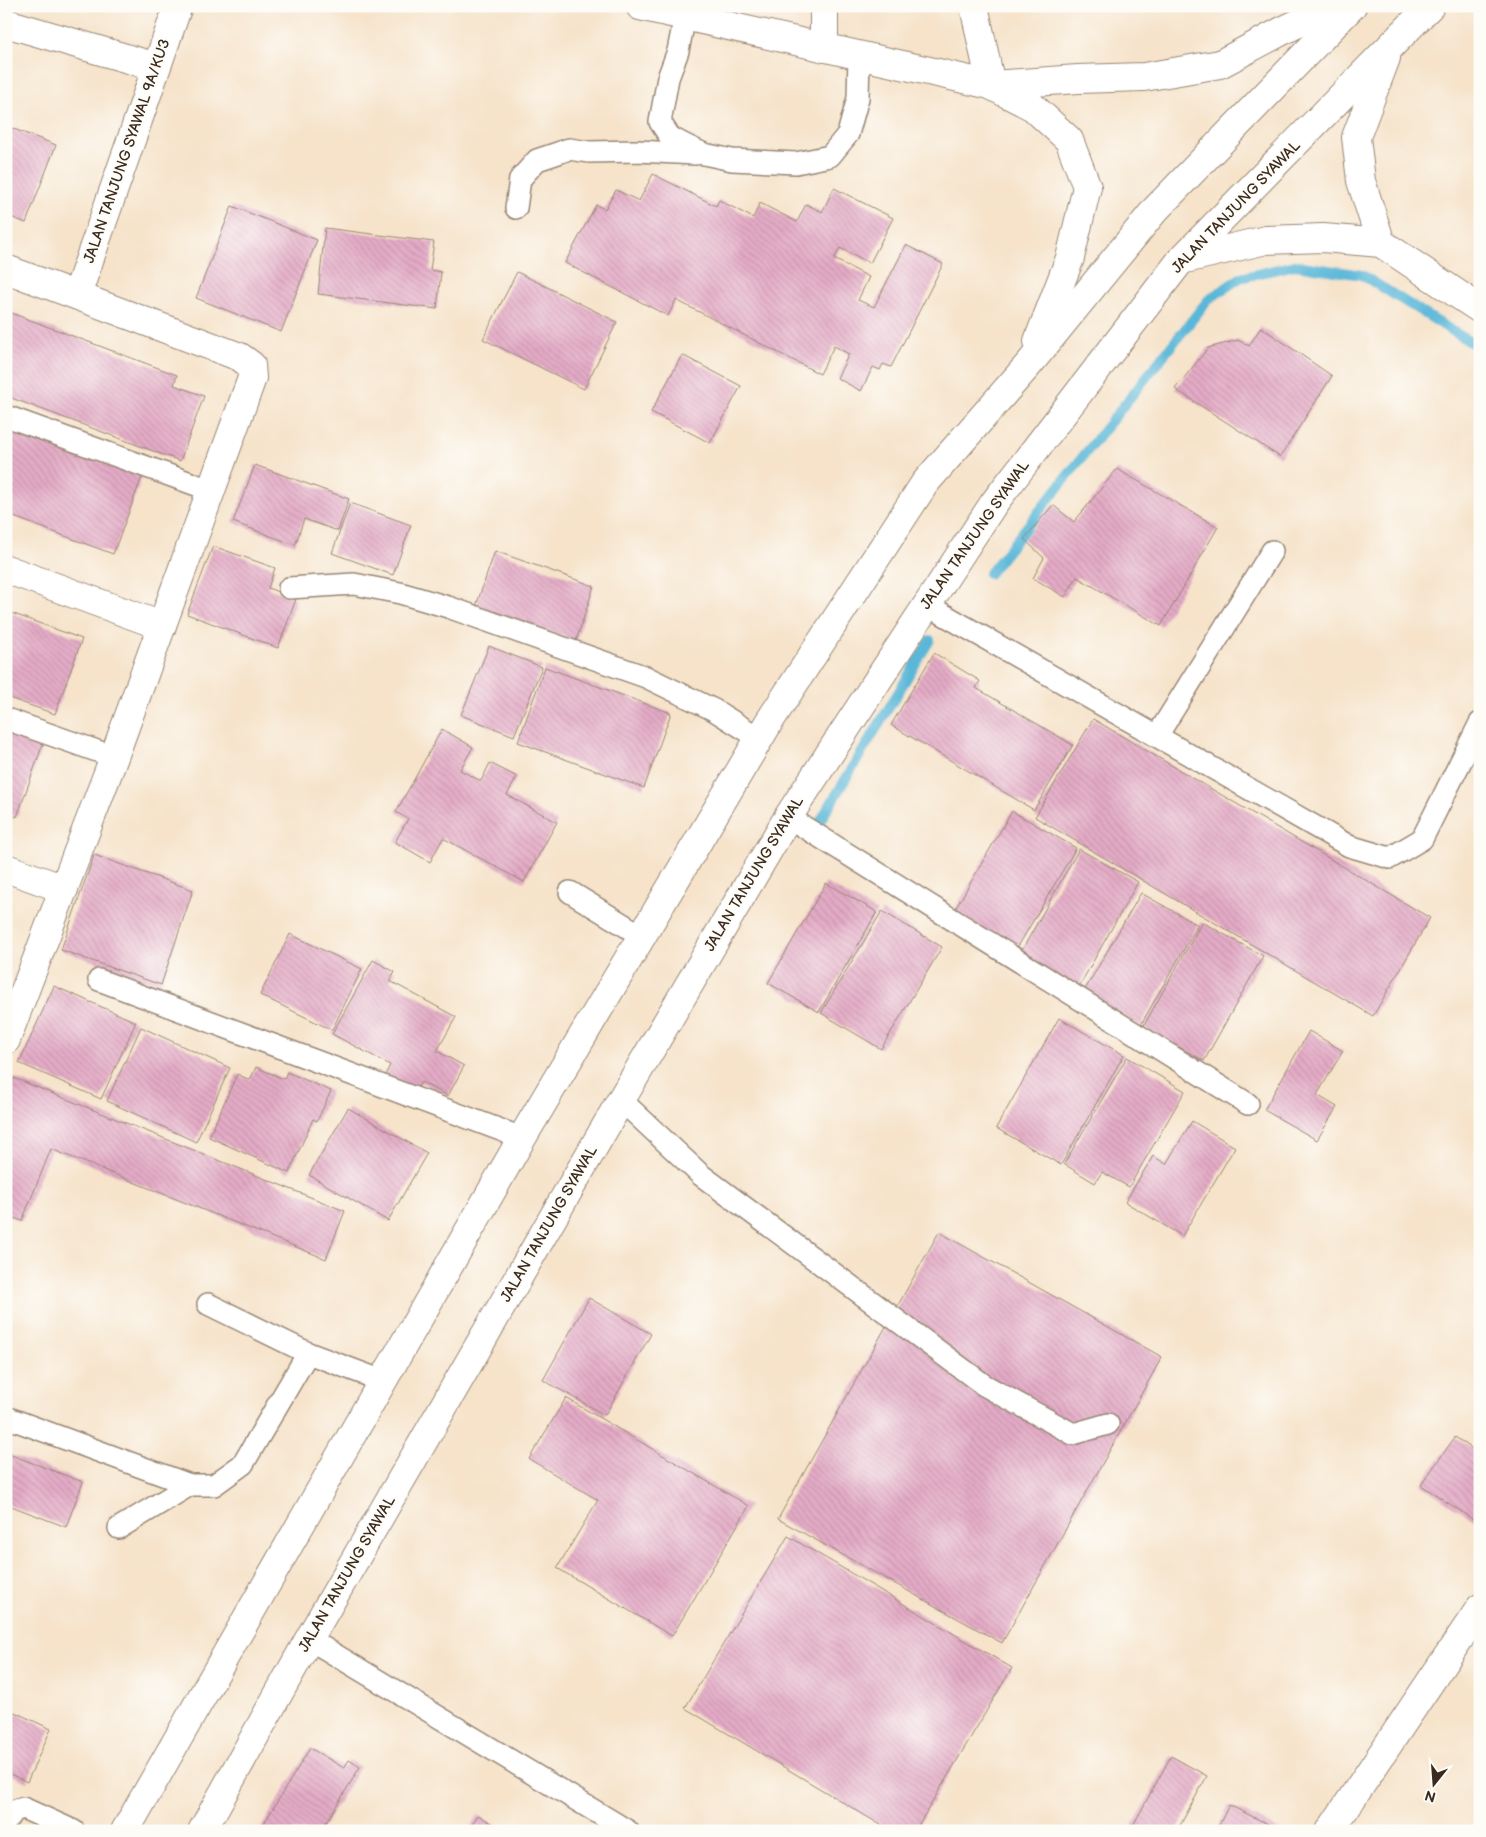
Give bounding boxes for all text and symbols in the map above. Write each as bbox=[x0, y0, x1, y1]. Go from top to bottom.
street label: JALAN TANJUNG SYAWAL 9A/KU3 bbox=[80, 36, 174, 266]
street label: JALAN TANJUNG SYAWAL bbox=[1168, 136, 1305, 277]
street label: JALAN TANJUNG SYAWAL bbox=[916, 457, 1034, 613]
street label: JALAN TANJUNG SYAWAL bbox=[700, 793, 808, 955]
street label: JALAN TANJUNG SYAWAL bbox=[496, 1142, 602, 1306]
street label: JALAN TANJUNG SYAWAL bbox=[294, 1492, 400, 1656]
north arrow bbox=[1408, 1760, 1458, 1810]
text: N bbox=[1423, 1786, 1438, 1806]

